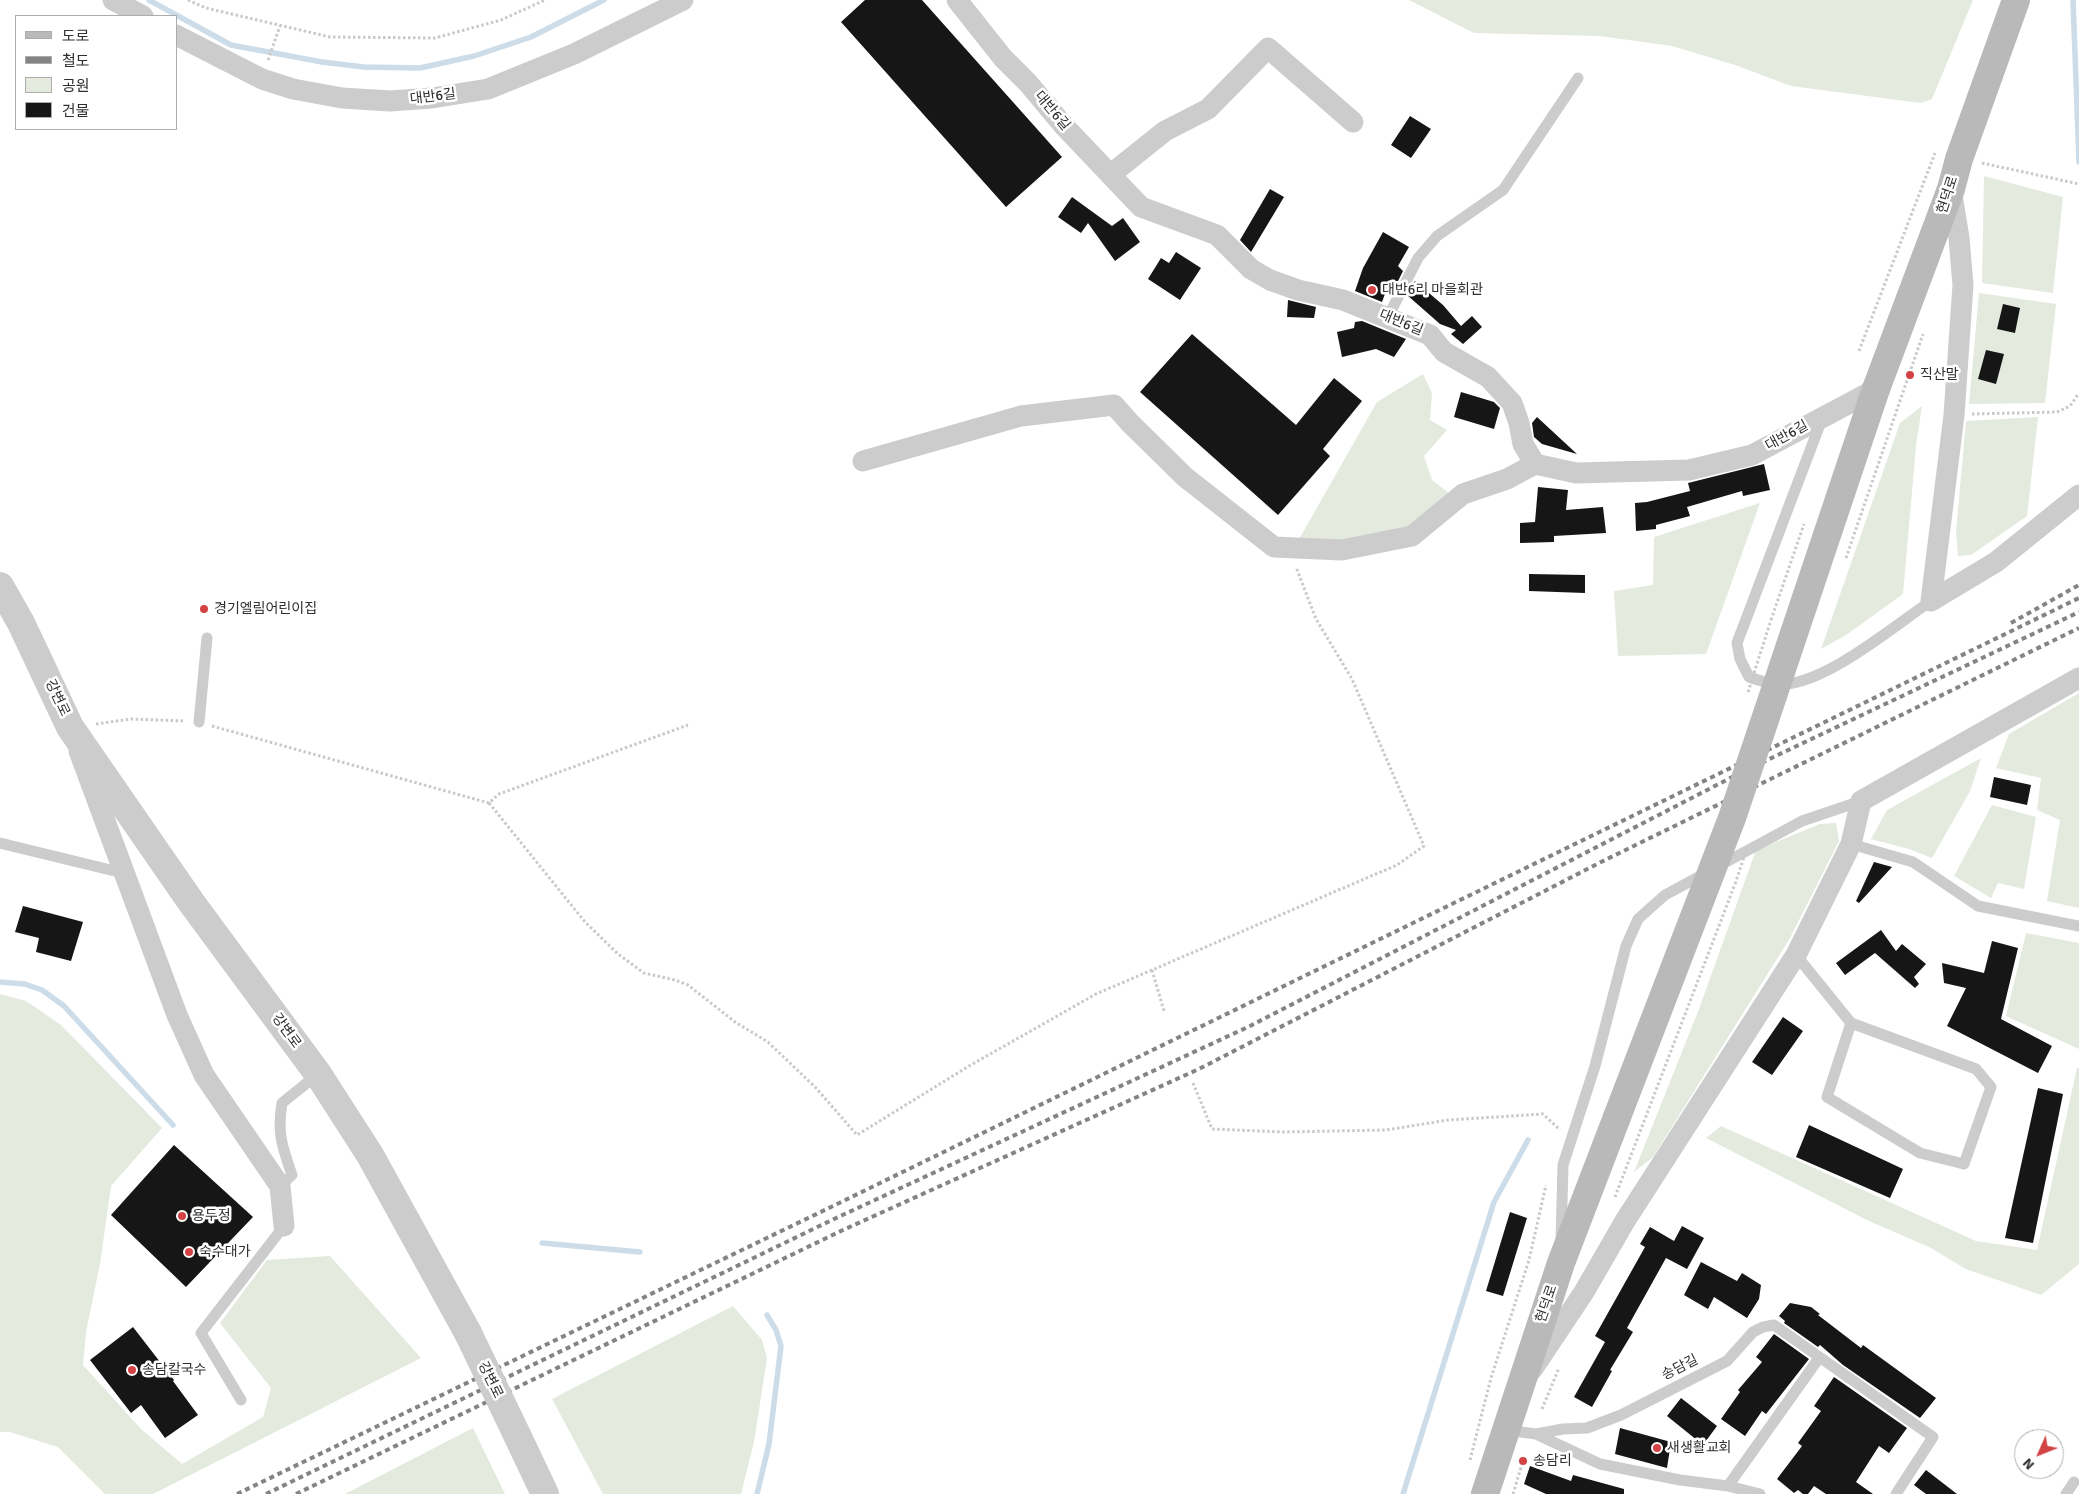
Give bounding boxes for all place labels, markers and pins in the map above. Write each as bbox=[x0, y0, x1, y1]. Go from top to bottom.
place label: 대반6리 마을회관 bbox=[1382, 282, 1483, 298]
marker: 대반6리 마을회관 bbox=[1366, 284, 1378, 296]
place label: 직산말 bbox=[1920, 367, 1959, 383]
marker: 직산말 bbox=[1904, 369, 1916, 381]
place label: 경기엘림어린이집 bbox=[214, 601, 317, 617]
marker: 경기엘림어린이집 bbox=[198, 603, 210, 615]
place label: 용두정 bbox=[192, 1208, 231, 1224]
marker: 용두정 bbox=[176, 1210, 188, 1222]
place label: 숙수대가 bbox=[199, 1244, 251, 1260]
marker: 숙수대가 bbox=[183, 1246, 195, 1258]
place label: 송담칼국수 bbox=[142, 1362, 206, 1378]
marker: 송담칼국수 bbox=[126, 1364, 138, 1376]
place label: 새생활교회 bbox=[1667, 1440, 1731, 1456]
marker: 새생활교회 bbox=[1651, 1442, 1663, 1454]
place label: 송담리 bbox=[1533, 1453, 1572, 1469]
marker: 송담리 bbox=[1517, 1455, 1529, 1467]

